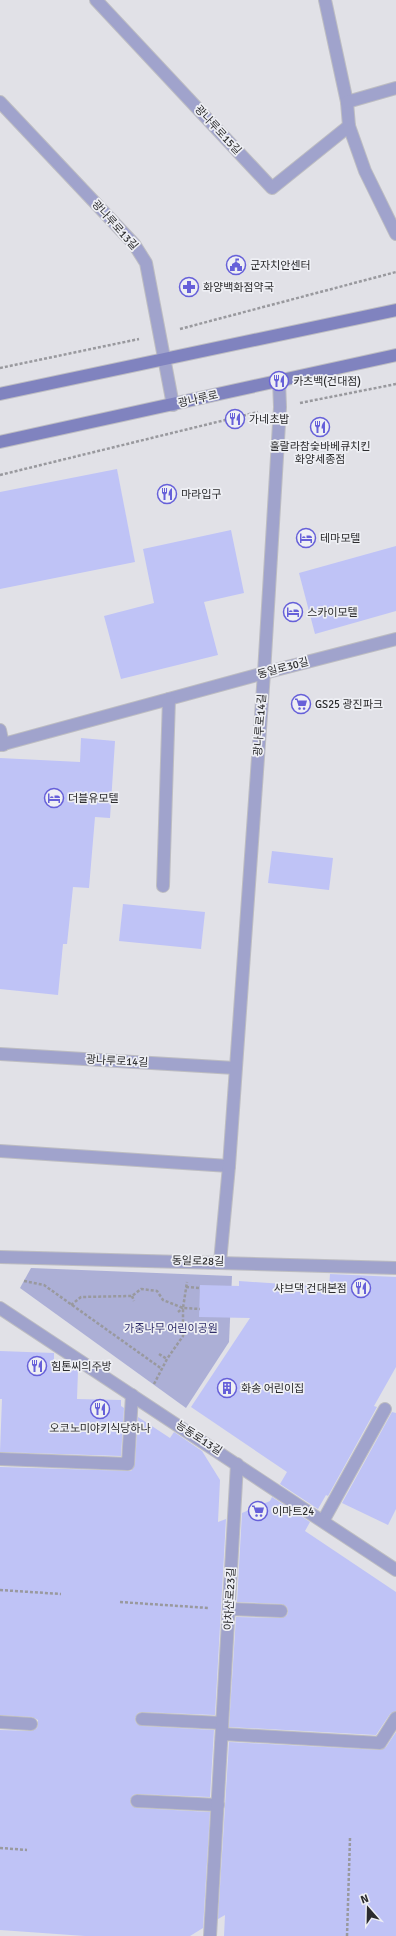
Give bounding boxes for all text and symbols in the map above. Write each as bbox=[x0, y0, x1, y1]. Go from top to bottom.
street label: 광나루로15길 bbox=[192, 103, 244, 157]
street label: 광나루로13길 bbox=[89, 197, 141, 253]
public building icon: 군자치안센터 bbox=[225, 254, 247, 276]
place label: 군자치안센터 bbox=[250, 259, 311, 272]
pharmacy icon: 화양백화점약국 bbox=[178, 276, 200, 298]
place label: 화양백화점약국 bbox=[203, 281, 274, 294]
restaurant icon: 카츠백(건대점) bbox=[268, 370, 290, 392]
place label: 카츠백(건대점) bbox=[293, 375, 361, 388]
street label: 광나루로 bbox=[177, 388, 219, 410]
restaurant icon: 가네초밥 bbox=[224, 408, 246, 430]
place label: 가네초밥 bbox=[249, 413, 289, 426]
restaurant icon: 훌랄라참숯바베큐치킨 화양세종점 bbox=[309, 416, 331, 438]
place label: 훌랄라참숯바베큐치킨 화양세종점 bbox=[269, 440, 371, 466]
restaurant icon: 마라입구 bbox=[156, 483, 178, 505]
place label: 마라입구 bbox=[181, 488, 221, 501]
hotel icon: 테마모텔 bbox=[295, 527, 317, 549]
place label: 테마모텔 bbox=[320, 532, 360, 545]
hotel icon: 스카이모텔 bbox=[282, 601, 304, 623]
place label: 스카이모텔 bbox=[307, 606, 358, 619]
street label: 동일로30길 bbox=[256, 655, 310, 681]
street label: 광나루로14길 bbox=[251, 693, 269, 757]
supermarket icon: GS25 광진파크 bbox=[290, 693, 312, 715]
place label: GS25 광진파크 bbox=[315, 698, 383, 711]
hotel icon: 더블유모텔 bbox=[43, 787, 65, 809]
place label: 더블유모텔 bbox=[68, 792, 119, 805]
street label: 광나루로14길 bbox=[85, 1053, 149, 1069]
street label: 동일로28길 bbox=[172, 1254, 224, 1268]
restaurant icon: 샤브댁 건대본점 bbox=[350, 1277, 372, 1299]
place label: 샤브댁 건대본점 bbox=[274, 1282, 347, 1295]
park label: 가중나무 어린이공원 bbox=[124, 1322, 218, 1335]
restaurant icon: 힘톤씨의주방 bbox=[26, 1355, 48, 1377]
place label: 힘톤씨의주방 bbox=[51, 1360, 112, 1373]
building icon: 화송 어린이집 bbox=[216, 1377, 238, 1399]
place label: 화송 어린이집 bbox=[241, 1382, 304, 1395]
restaurant icon: 오코노미야키식당하나 bbox=[89, 1398, 111, 1420]
street label: 능동로13길 bbox=[173, 1418, 225, 1458]
place label: 오코노미야키식당하나 bbox=[49, 1422, 151, 1435]
supermarket icon: 이마트24 bbox=[247, 1500, 269, 1522]
place label: 이마트24 bbox=[272, 1505, 314, 1518]
street label: 아차산로23길 bbox=[222, 1567, 238, 1631]
north arrow bbox=[348, 1888, 388, 1928]
text: N bbox=[359, 1892, 371, 1906]

